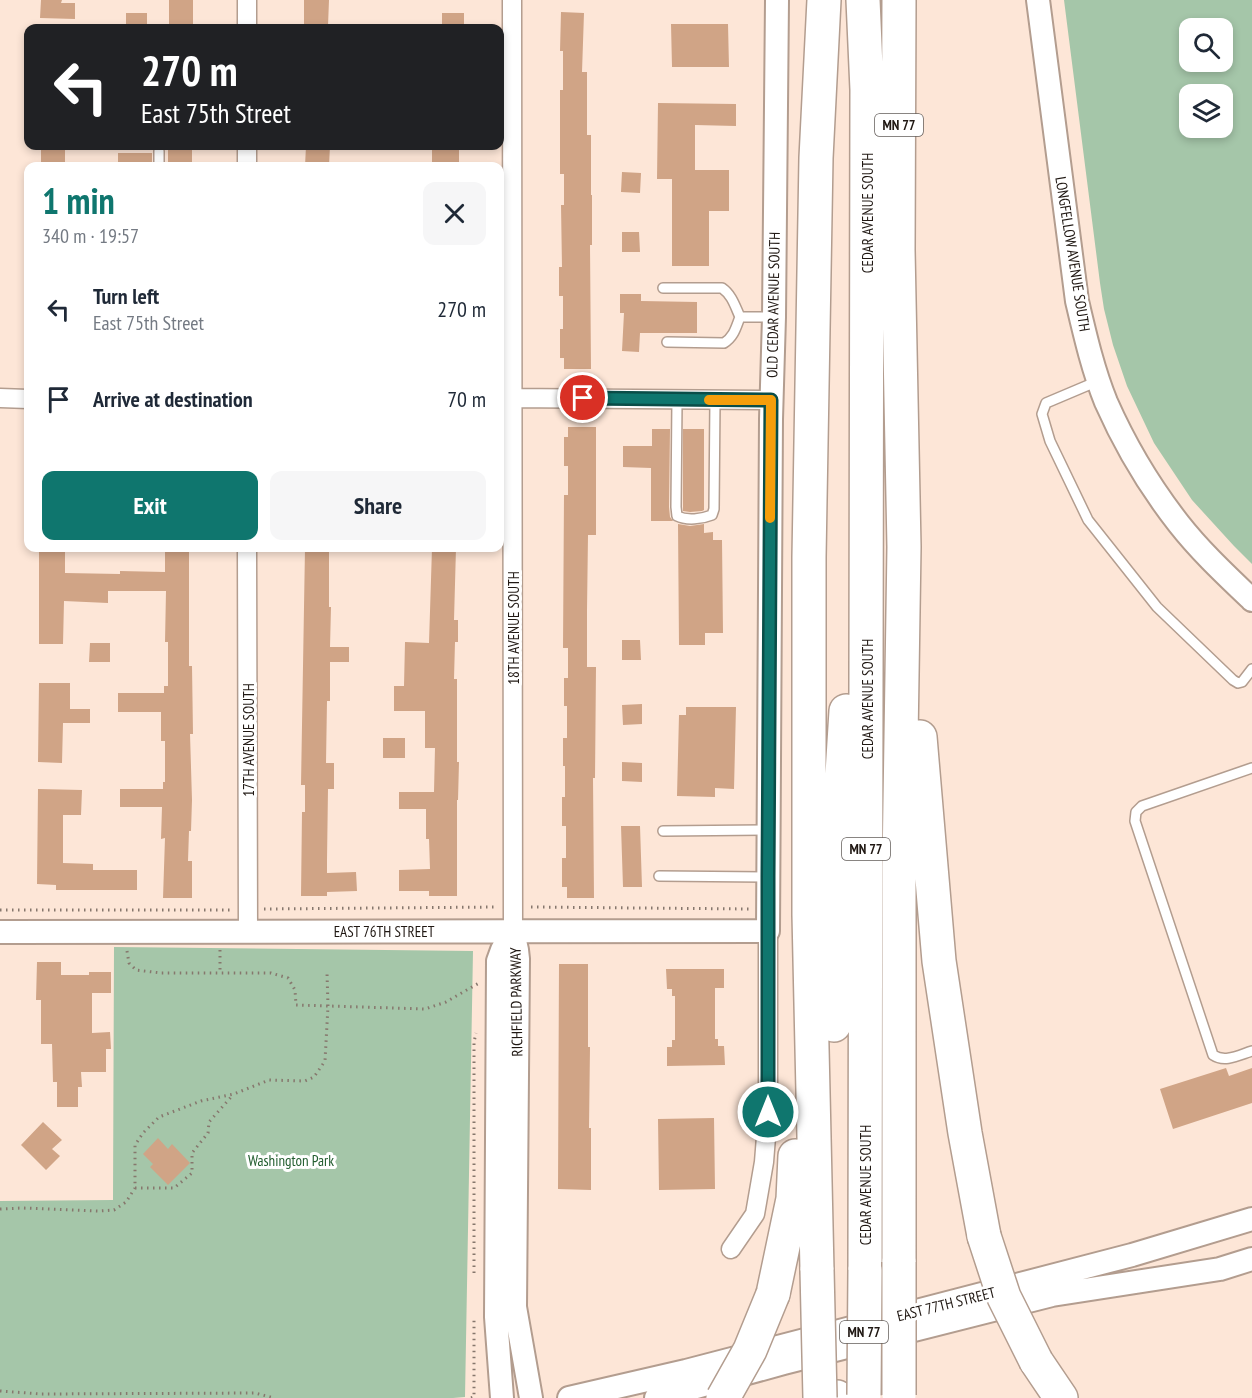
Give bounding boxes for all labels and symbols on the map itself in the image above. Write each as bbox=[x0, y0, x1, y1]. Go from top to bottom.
road number: MN 77 bbox=[875, 114, 923, 136]
street label: CEDAR AVENUE SOUTH bbox=[858, 153, 877, 273]
street label: LONGFELLOW AVENUE SOUTH bbox=[1051, 175, 1095, 333]
street label: OLD CEDAR AVENUE SOUTH bbox=[762, 232, 784, 378]
pin bbox=[557, 372, 608, 423]
street label: 18TH AVENUE SOUTH bbox=[504, 571, 523, 685]
street label: CEDAR AVENUE SOUTH bbox=[858, 639, 877, 759]
street label: 17TH AVENUE SOUTH bbox=[239, 683, 258, 797]
road number: MN 77 bbox=[842, 838, 890, 860]
street label: EAST 76TH STREET bbox=[334, 922, 435, 941]
street label: RICHFIELD PARKWAY bbox=[506, 947, 526, 1057]
position arrow bbox=[736, 1080, 800, 1144]
street label: CEDAR AVENUE SOUTH bbox=[856, 1125, 875, 1245]
park label: Washington Park bbox=[248, 1151, 334, 1170]
street label: EAST 77TH STREET bbox=[895, 1283, 997, 1325]
road number: MN 77 bbox=[840, 1321, 888, 1343]

